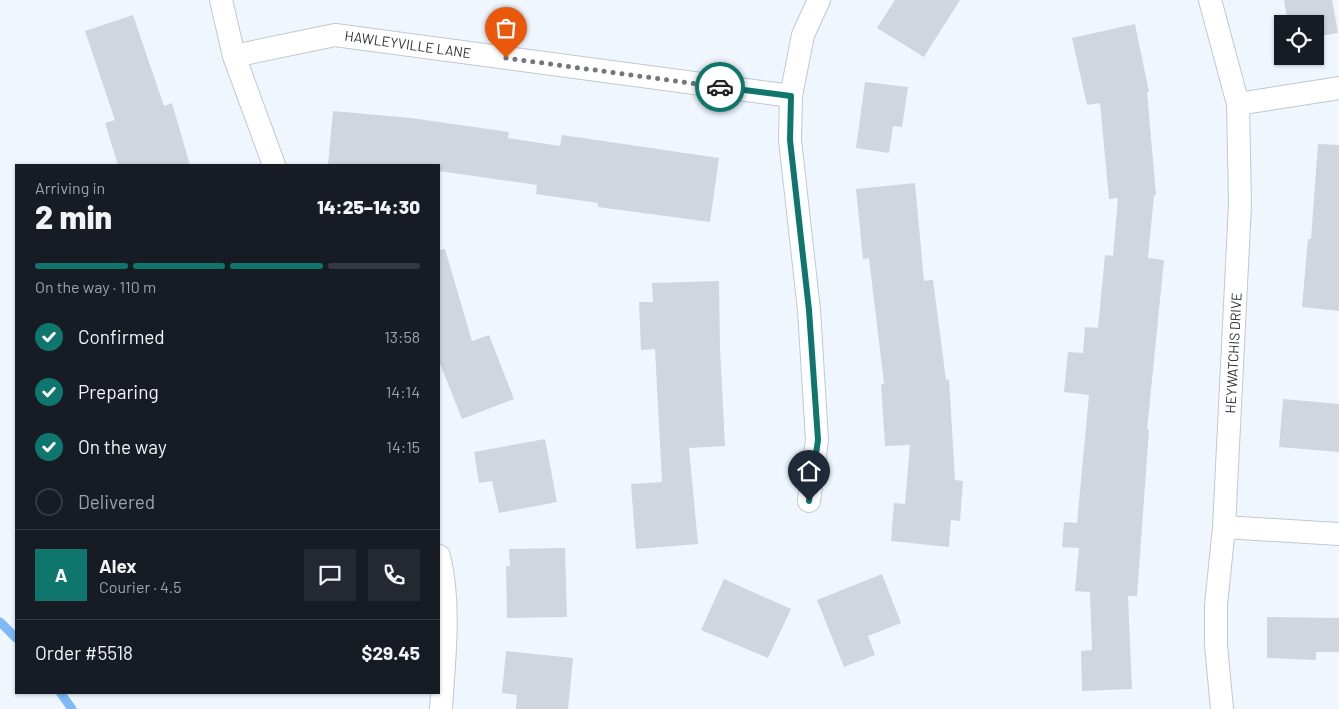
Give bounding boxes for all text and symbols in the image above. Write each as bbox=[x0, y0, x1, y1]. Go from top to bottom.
pin bbox=[485, 7, 527, 58]
icon: bag bbox=[492, 14, 520, 42]
map controls bbox=[1274, 15, 1324, 65]
button: locate bbox=[1274, 15, 1324, 65]
street label: HAWLEYVILLE LANE bbox=[344, 27, 472, 61]
courier bbox=[695, 62, 745, 112]
icon: car bbox=[706, 73, 734, 101]
text: Arriving in bbox=[35, 178, 105, 197]
text: 14:25–14:30 bbox=[317, 195, 420, 218]
text: 2 min bbox=[35, 197, 112, 235]
text: On the way · 110 m bbox=[35, 277, 156, 296]
street label: HEYWATCHIS DRIVE bbox=[1221, 292, 1245, 414]
icon: check bbox=[35, 323, 63, 351]
text: Confirmed bbox=[78, 325, 165, 348]
text: 13:58 bbox=[384, 327, 420, 346]
icon: check bbox=[35, 378, 63, 406]
text: Preparing bbox=[78, 380, 159, 403]
text: 14:14 bbox=[386, 382, 420, 401]
icon: check bbox=[35, 433, 63, 461]
text: On the way bbox=[78, 435, 167, 458]
text: 14:15 bbox=[386, 437, 420, 456]
pin bbox=[788, 450, 830, 501]
icon: home bbox=[795, 457, 823, 485]
text: Delivered bbox=[78, 490, 155, 513]
button: chat bbox=[304, 549, 356, 601]
button: phone bbox=[368, 549, 420, 601]
text: Alex bbox=[99, 554, 137, 577]
text: A bbox=[55, 563, 67, 586]
text: Courier · 4.5 bbox=[99, 577, 182, 596]
text: Order #5518 bbox=[35, 641, 133, 664]
text: $29.45 bbox=[362, 641, 420, 664]

